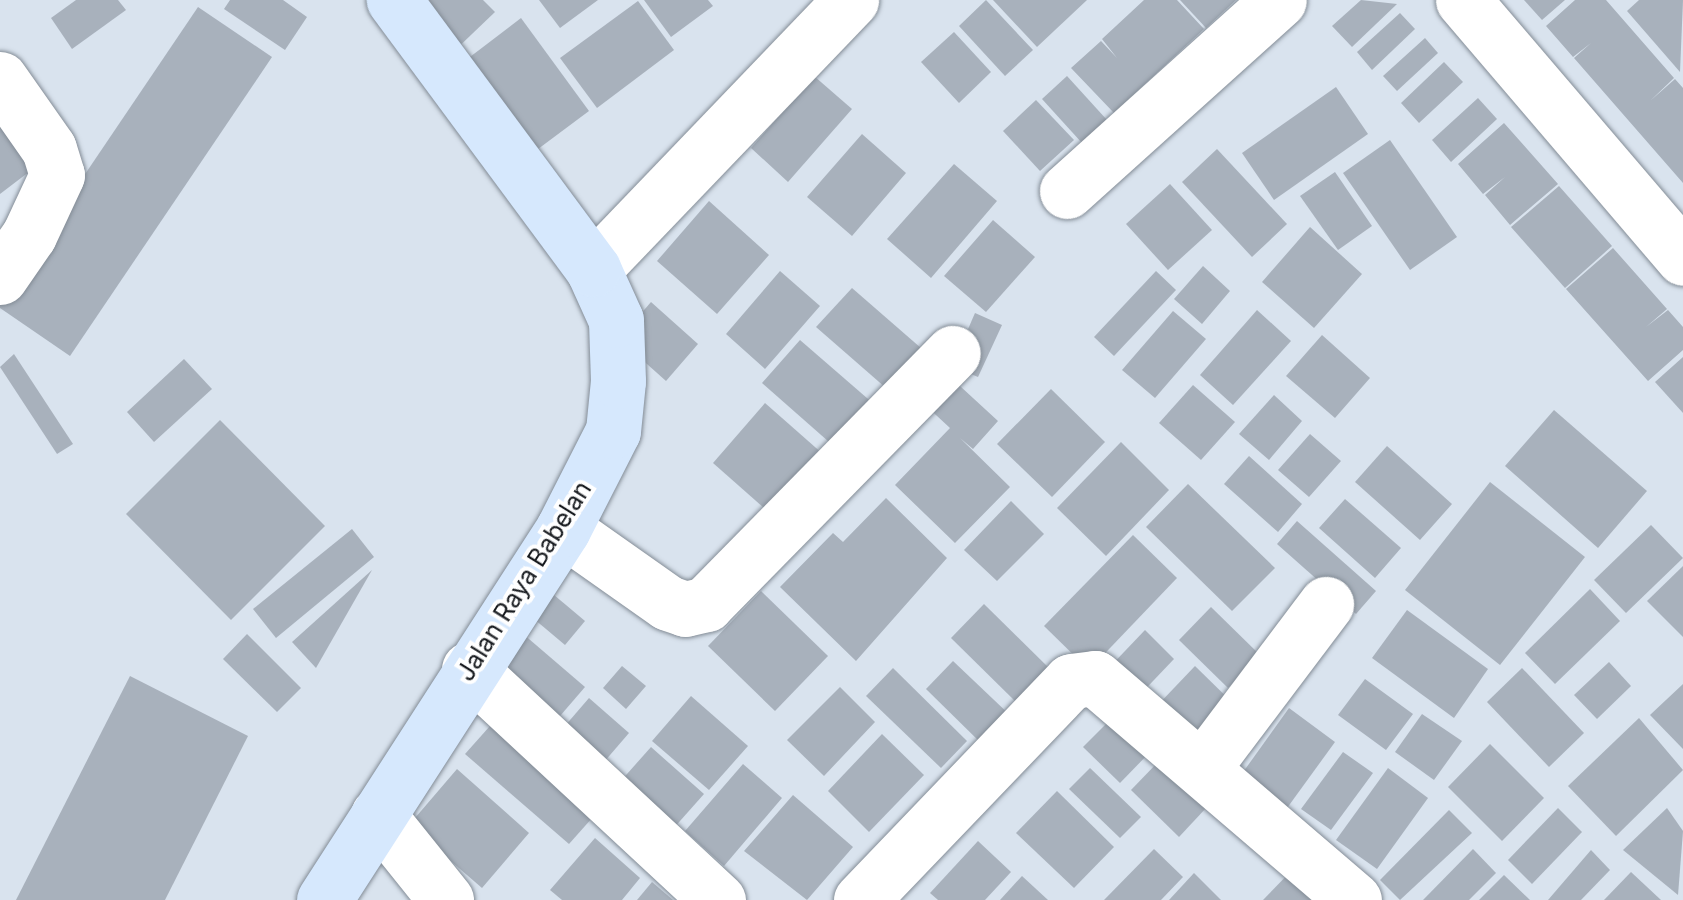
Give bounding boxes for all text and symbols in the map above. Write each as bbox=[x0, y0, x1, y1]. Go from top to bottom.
street label: Jalan Raya Babelan bbox=[450, 476, 598, 686]

